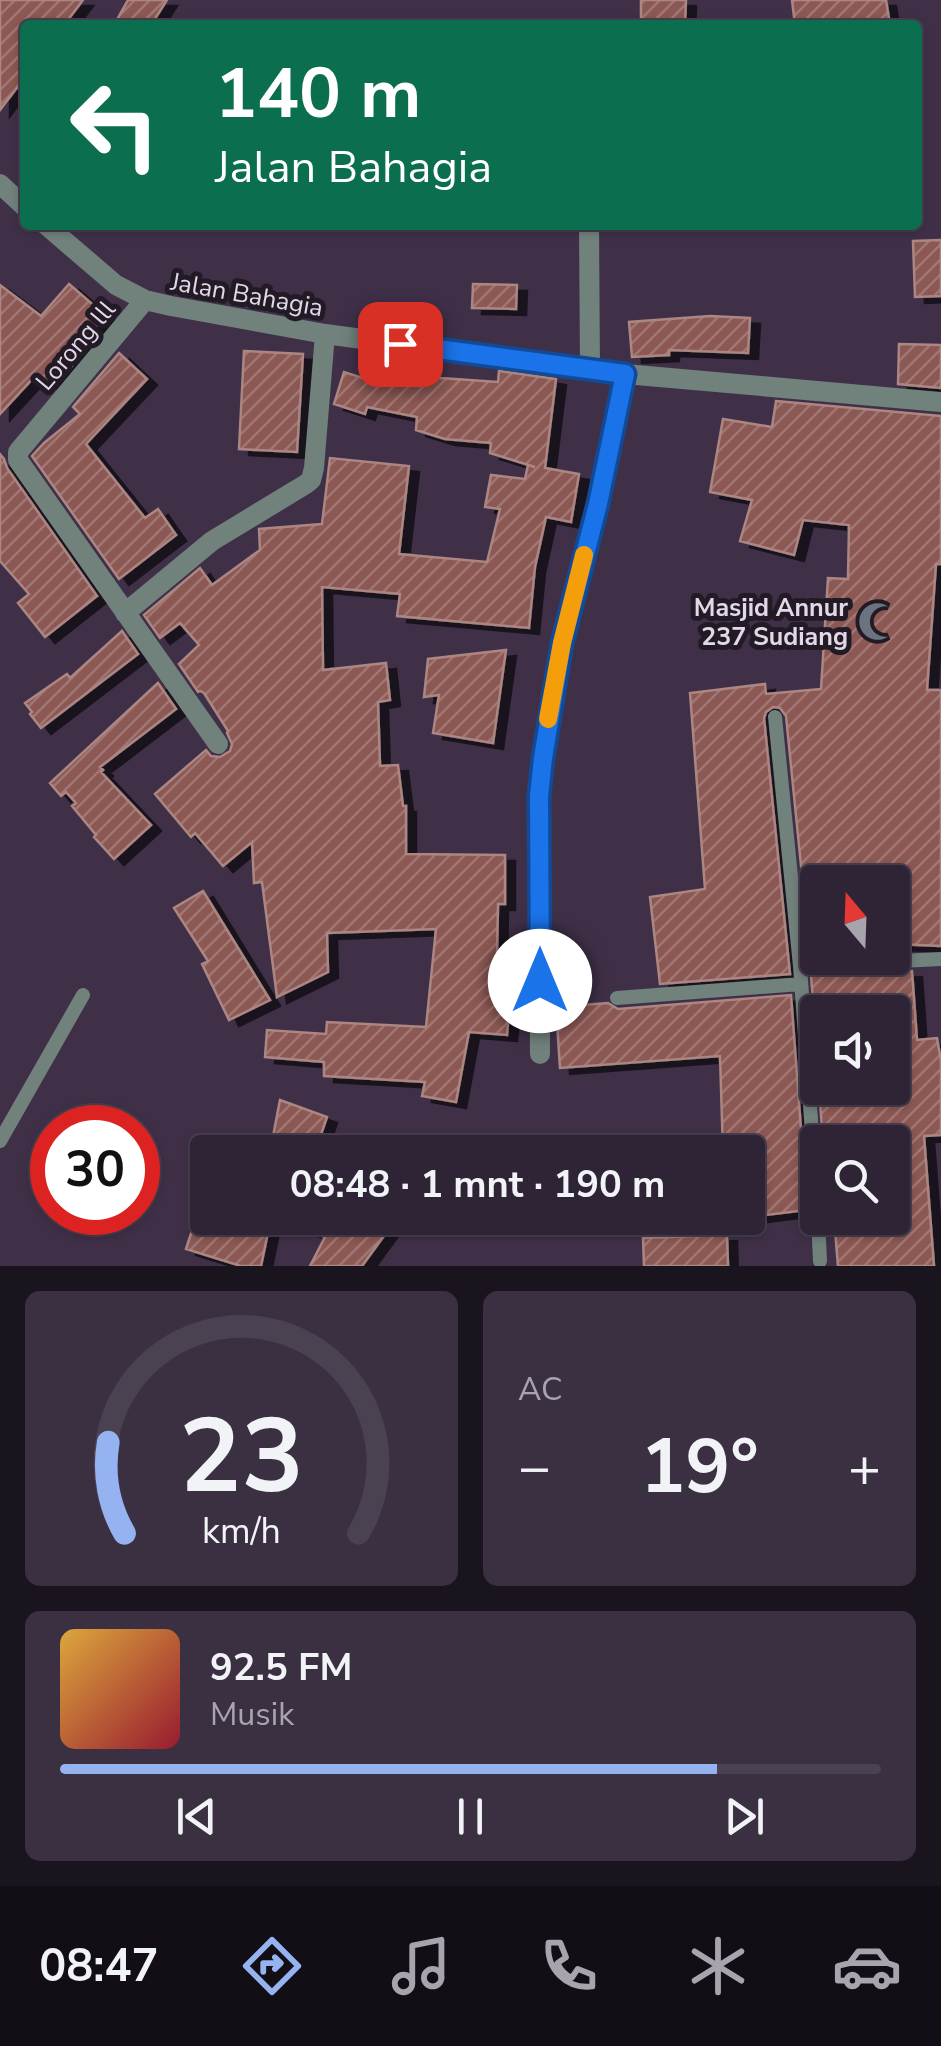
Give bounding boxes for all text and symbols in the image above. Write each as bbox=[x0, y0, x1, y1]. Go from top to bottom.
text: 140 m bbox=[215, 46, 421, 142]
icon: left bbox=[50, 60, 180, 190]
text: Jalan Bahagia bbox=[215, 137, 492, 198]
street label: Jalan Bahagia bbox=[167, 265, 326, 325]
street label: Lorong lll bbox=[28, 293, 124, 398]
pin bbox=[358, 302, 443, 387]
icon: arrive bbox=[373, 317, 428, 372]
place label: Masjid Annur 237 Sudiang bbox=[694, 591, 848, 654]
mosque icon: Masjid Annur 237 Sudiang bbox=[857, 600, 899, 642]
north arrow bbox=[800, 865, 910, 975]
map controls bbox=[800, 865, 910, 1235]
position arrow bbox=[488, 929, 592, 1033]
button: sound bbox=[800, 995, 910, 1105]
speed limit sign: 30 bbox=[30, 1105, 160, 1235]
button: search bbox=[800, 1125, 910, 1235]
text: 08:48 · 1 mnt · 190 m bbox=[290, 1159, 665, 1210]
text: AC bbox=[518, 1368, 562, 1411]
text: 23 bbox=[179, 1386, 304, 1528]
text: 19° bbox=[640, 1416, 759, 1518]
text: − bbox=[518, 1430, 551, 1505]
text: + bbox=[848, 1430, 881, 1505]
text: km/h bbox=[202, 1507, 281, 1556]
text: 92.5 FM bbox=[210, 1642, 352, 1693]
text: Musik bbox=[210, 1693, 294, 1736]
icon: previous bbox=[169, 1789, 224, 1844]
icon: pause bbox=[443, 1789, 498, 1844]
icon: next bbox=[717, 1789, 772, 1844]
icon: directions bbox=[237, 1931, 307, 2001]
icon: music bbox=[386, 1931, 456, 2001]
icon: phone bbox=[534, 1931, 604, 2001]
icon: climate bbox=[683, 1931, 753, 2001]
icon: car bbox=[832, 1931, 902, 2001]
text: 08:47 bbox=[39, 1936, 158, 1997]

